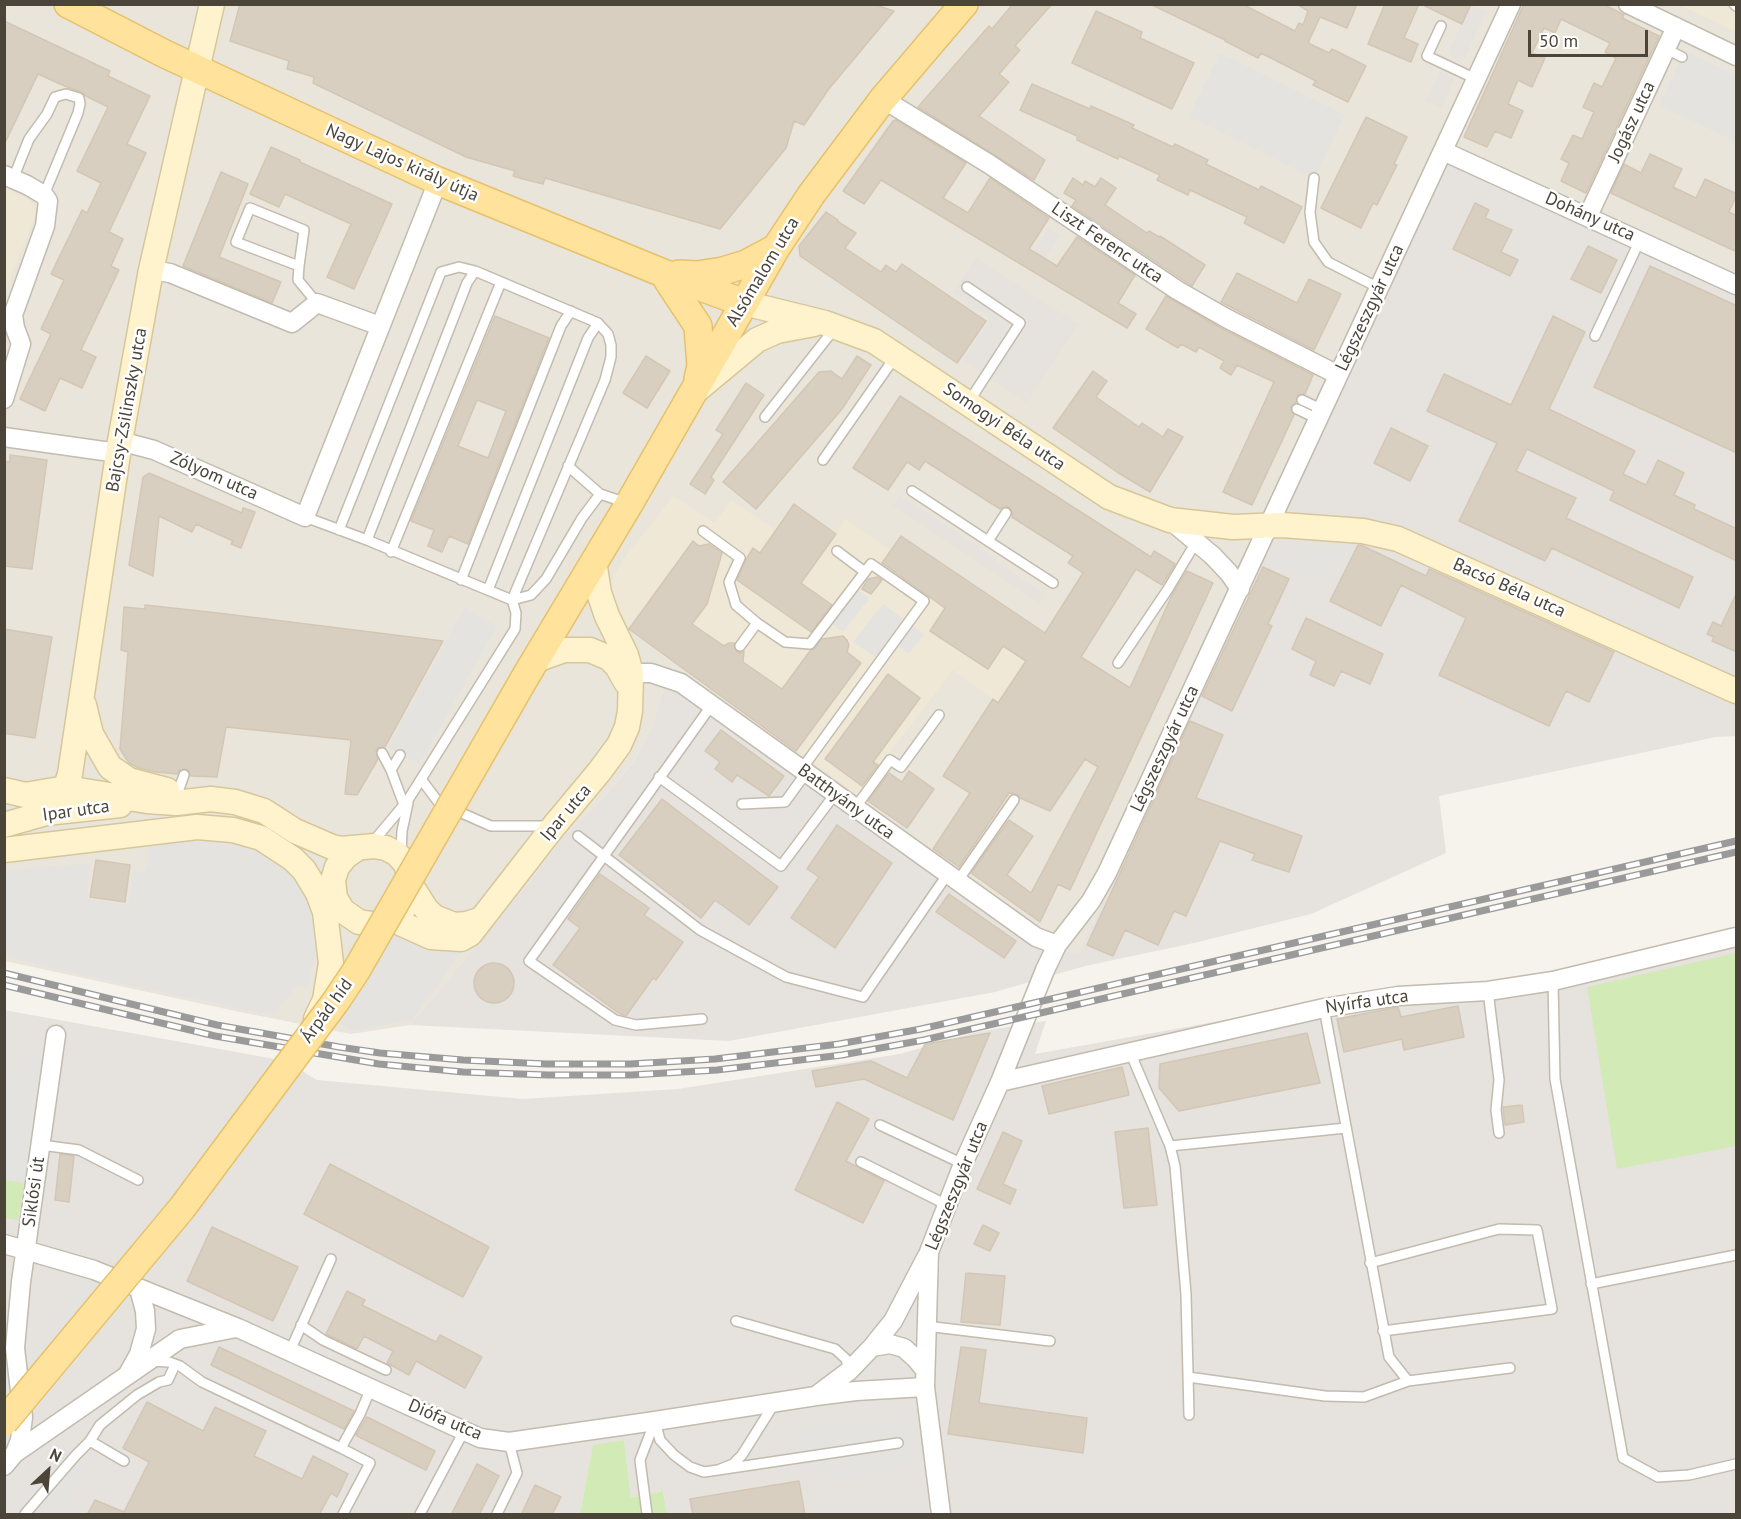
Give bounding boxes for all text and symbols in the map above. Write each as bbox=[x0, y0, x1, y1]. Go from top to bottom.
scale bar bbox=[1531, 18, 1651, 56]
text: 50 m bbox=[1539, 29, 1578, 52]
street label: Jogász utca bbox=[1604, 78, 1660, 166]
street label: Nagy Lajos király útja bbox=[322, 120, 482, 206]
street label: Dohány utca bbox=[1542, 188, 1638, 246]
street label: Liszt Ferenc utca bbox=[1047, 198, 1167, 288]
street label: Alsómalom utca bbox=[722, 213, 804, 331]
street label: Légszeszgyár utca bbox=[1331, 241, 1409, 375]
street label: Bajcsy-Zsilinszky utca bbox=[102, 326, 152, 494]
street label: Somogyi Béla utca bbox=[939, 378, 1069, 476]
street label: Zólyom utca bbox=[167, 447, 261, 505]
street label: Bacsó Béla utca bbox=[1449, 554, 1569, 622]
street label: Légszeszgyár utca bbox=[1126, 682, 1204, 816]
street label: Batthyány utca bbox=[793, 760, 899, 844]
street label: Ipar utca bbox=[536, 780, 596, 846]
street label: Ipar utca bbox=[41, 796, 111, 826]
street label: Árpád híd bbox=[296, 975, 358, 1047]
street label: Nyírfa utca bbox=[1324, 985, 1410, 1019]
street label: Légszeszgyár utca bbox=[921, 1118, 993, 1254]
street label: Siklósi út bbox=[18, 1155, 50, 1229]
street label: Diófa utca bbox=[405, 1395, 485, 1445]
north arrow bbox=[18, 1441, 78, 1501]
text: N bbox=[47, 1444, 65, 1466]

